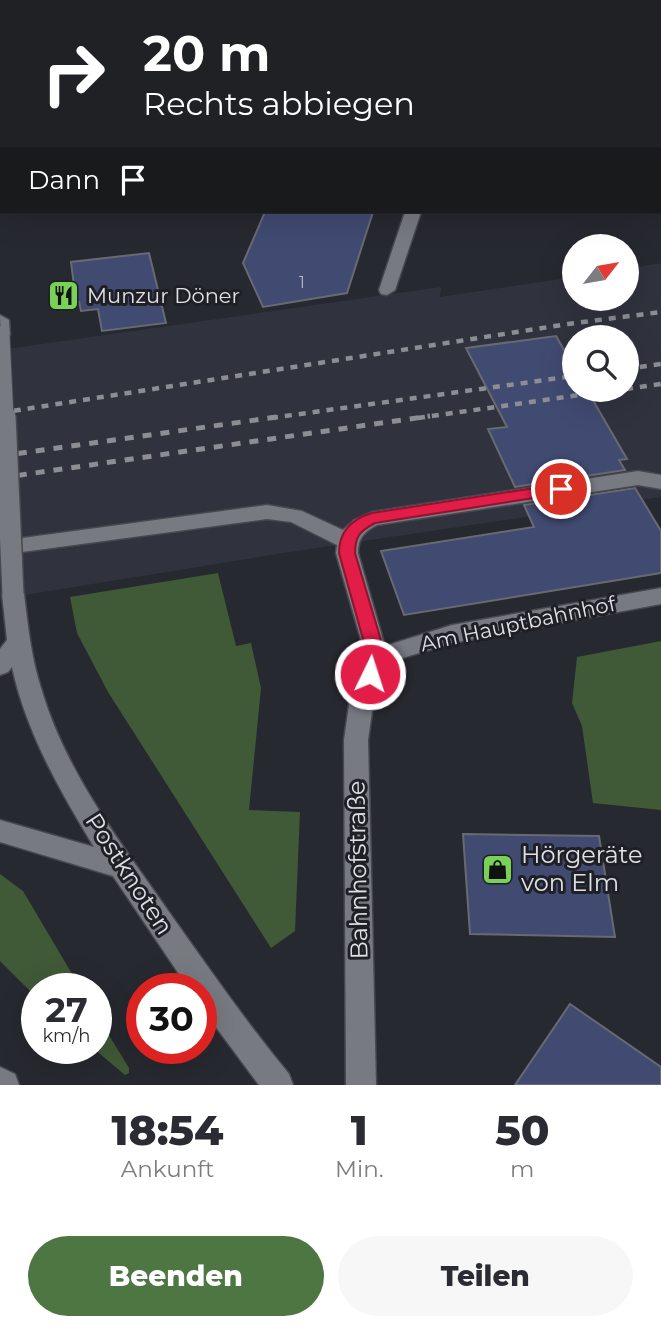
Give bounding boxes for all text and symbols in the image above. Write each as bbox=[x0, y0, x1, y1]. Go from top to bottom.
text: 20 m bbox=[143, 24, 270, 83]
icon: right bbox=[28, 28, 119, 119]
text: Rechts abbiegen bbox=[143, 84, 415, 123]
icon: arrive bbox=[114, 161, 152, 199]
text: Dann bbox=[28, 164, 100, 196]
north arrow bbox=[562, 234, 639, 312]
map controls bbox=[562, 234, 639, 402]
house number: 1 bbox=[299, 273, 305, 292]
restaurant icon: Munzur Döner bbox=[47, 279, 81, 313]
place label: Munzur Döner bbox=[87, 283, 240, 308]
button: search bbox=[562, 325, 639, 402]
pin bbox=[531, 459, 591, 519]
icon: arrive bbox=[542, 470, 580, 508]
street label: Am Hauptbahnhof bbox=[418, 590, 618, 656]
position arrow bbox=[333, 637, 407, 711]
street label: Bahnhofstraße bbox=[341, 780, 374, 960]
street label: Postknoten bbox=[79, 808, 179, 940]
place label: Hörgeräte von Elm bbox=[521, 840, 642, 897]
shop icon: Hörgeräte von Elm bbox=[481, 852, 515, 886]
speed limit sign: 30 bbox=[126, 973, 217, 1064]
text: 27 bbox=[45, 988, 88, 1031]
text: km/h bbox=[42, 1025, 91, 1047]
text: 18:54 bbox=[112, 1104, 223, 1156]
text: 1 bbox=[351, 1104, 368, 1156]
text: 50 bbox=[495, 1104, 549, 1156]
text: Ankunft bbox=[121, 1155, 214, 1183]
text: Min. bbox=[335, 1155, 384, 1183]
text: m bbox=[510, 1155, 534, 1183]
button: Beenden bbox=[28, 1236, 324, 1316]
button: Teilen bbox=[338, 1236, 633, 1316]

